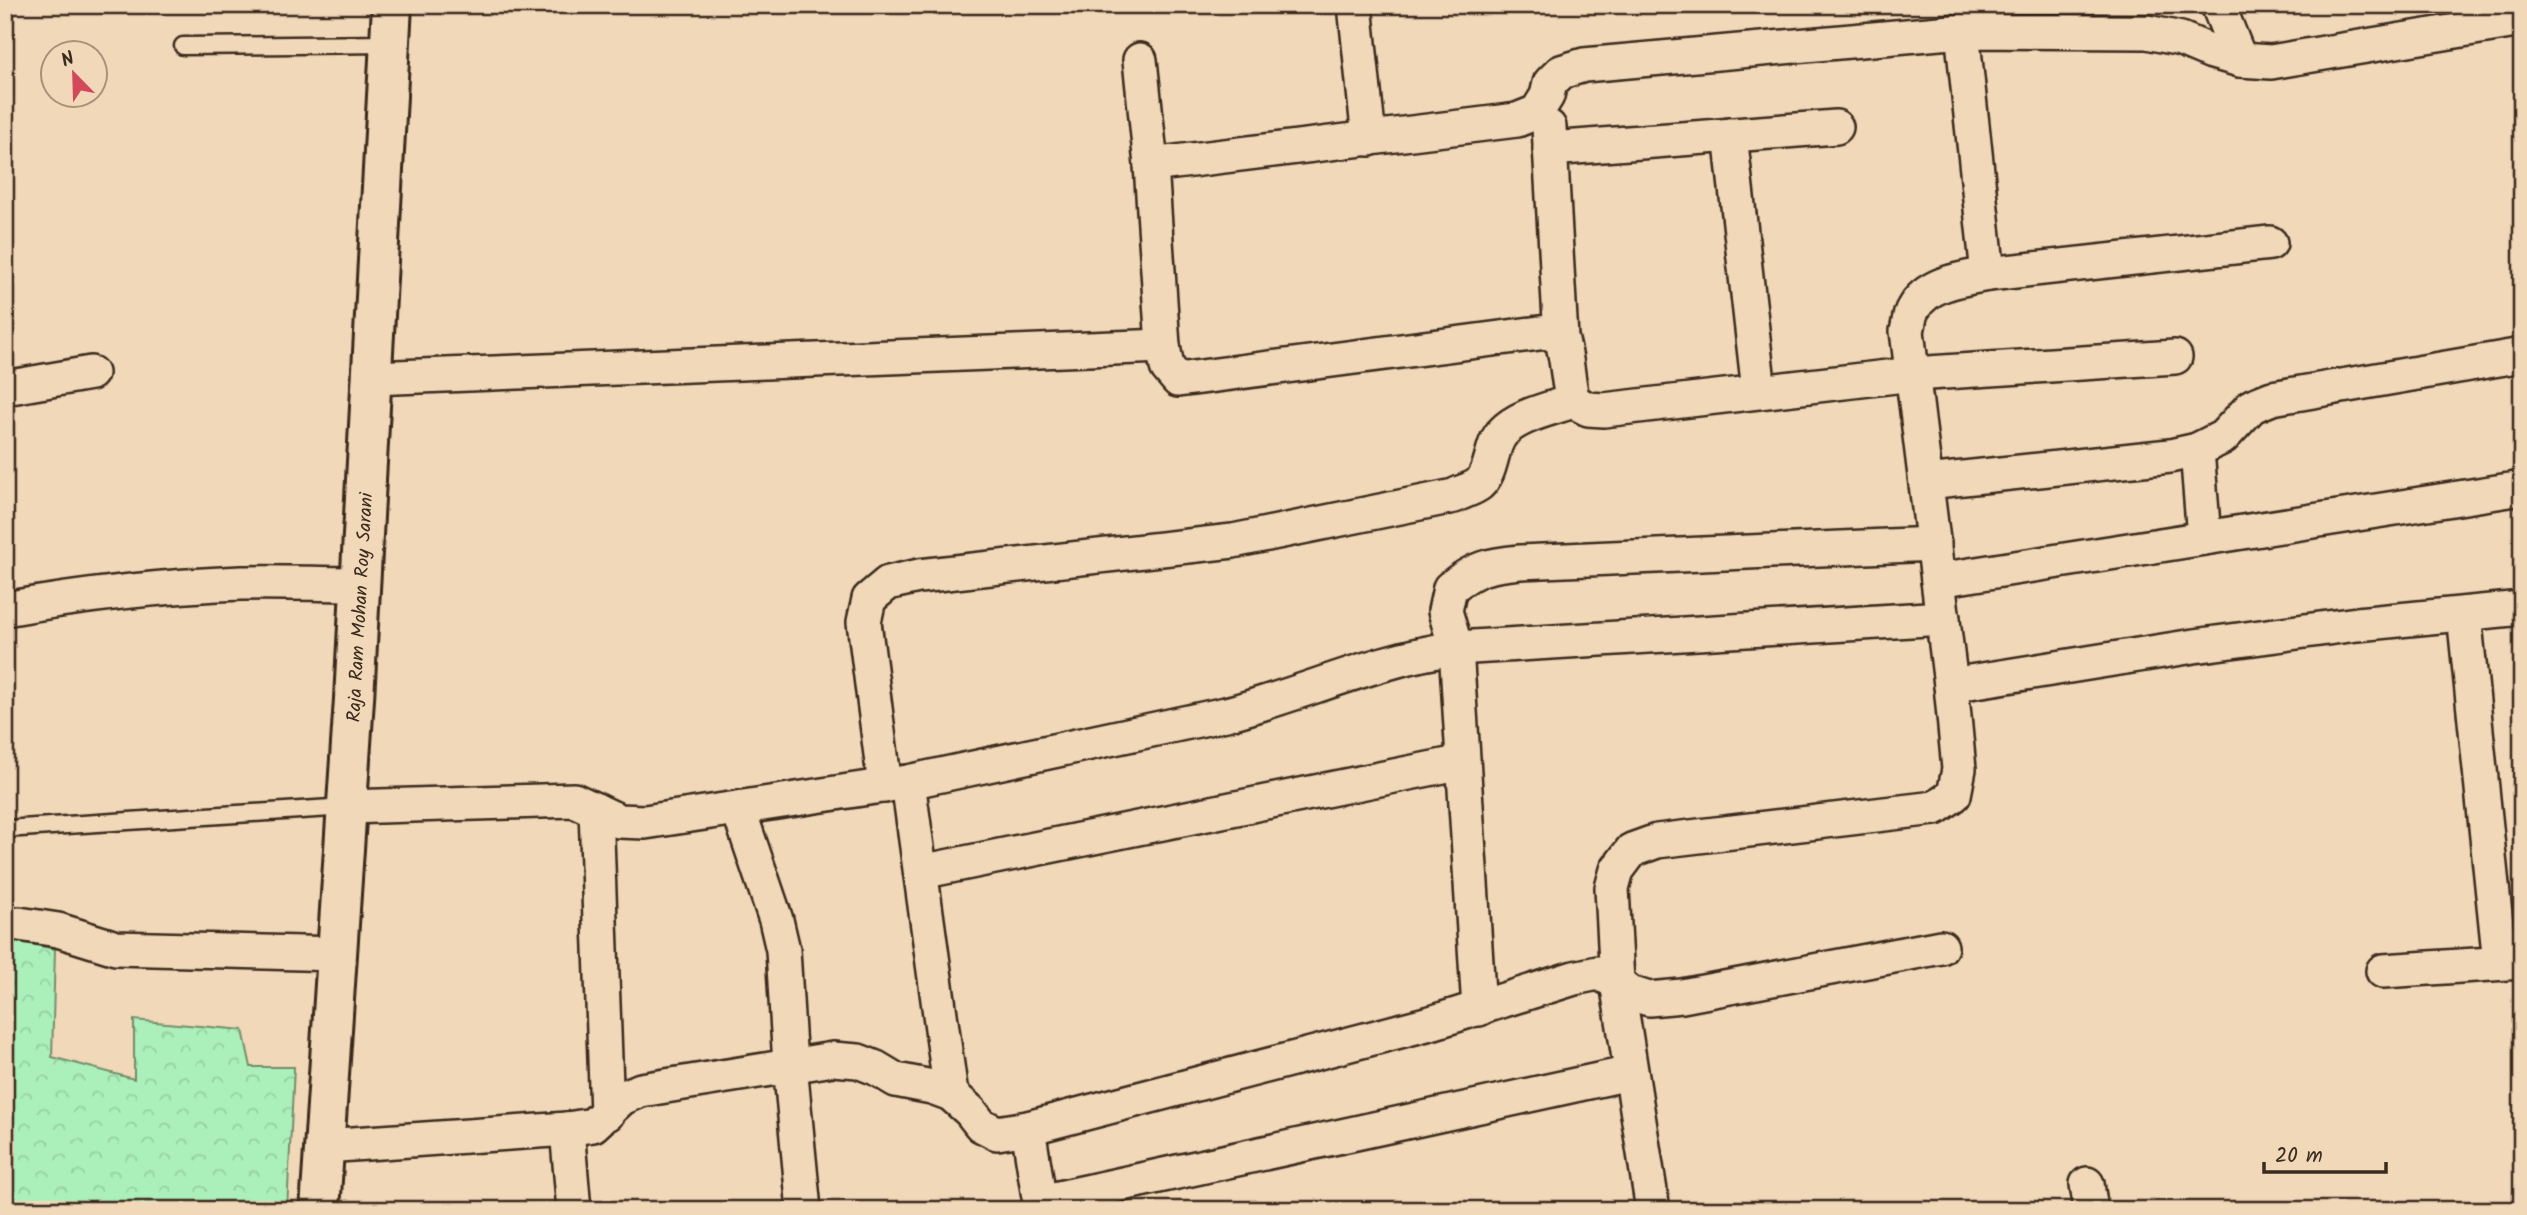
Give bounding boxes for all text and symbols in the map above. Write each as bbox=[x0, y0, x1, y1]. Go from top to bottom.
north arrow bbox=[38, 38, 108, 108]
text: N bbox=[57, 44, 80, 76]
street label: Raja Ram Mohan Roy Sarani bbox=[339, 490, 382, 723]
scale bar bbox=[2264, 1131, 2387, 1175]
text: 20 m bbox=[2275, 1140, 2323, 1173]

